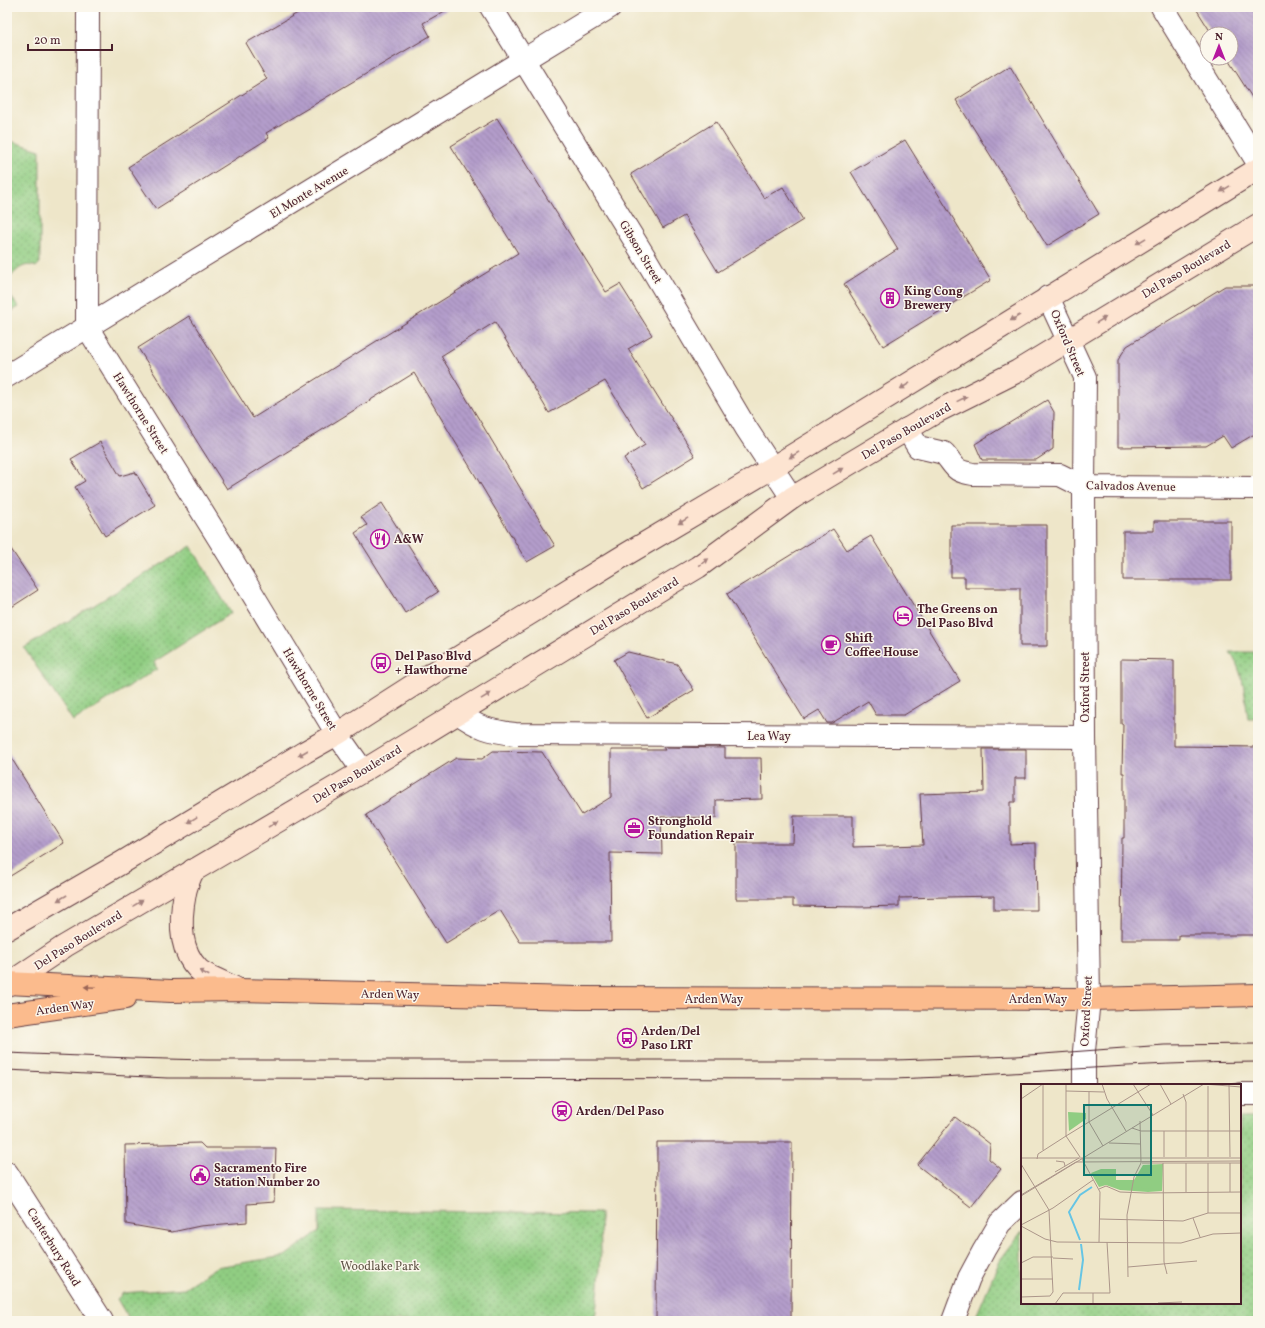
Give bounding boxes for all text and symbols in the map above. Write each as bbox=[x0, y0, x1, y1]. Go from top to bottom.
scale bar bbox=[28, 26, 112, 52]
north arrow bbox=[1199, 26, 1239, 66]
text: N bbox=[1215, 30, 1223, 45]
text: 20 m bbox=[34, 33, 61, 49]
street label: El Monte Avenue bbox=[267, 163, 352, 223]
one-way arrow bbox=[1219, 186, 1231, 193]
street label: Gibson Street bbox=[615, 218, 665, 287]
one-way arrow bbox=[1135, 237, 1147, 244]
street label: Del Paso Boulevard bbox=[1139, 237, 1234, 303]
place label: King Cong Brewery bbox=[904, 284, 963, 314]
building icon: King Cong Brewery bbox=[879, 287, 901, 309]
street label: Oxford Street bbox=[1046, 308, 1088, 379]
one-way arrow bbox=[1009, 314, 1021, 321]
one-way arrow bbox=[1095, 317, 1107, 324]
street label: Hawthorne Street bbox=[109, 370, 172, 457]
one-way arrow bbox=[899, 382, 910, 390]
one-way arrow bbox=[956, 396, 968, 402]
street label: Del Paso Boulevard bbox=[859, 400, 955, 464]
one-way arrow bbox=[788, 451, 800, 458]
one-way arrow bbox=[833, 467, 843, 475]
street label: Calvados Avenue bbox=[1086, 478, 1176, 496]
one-way arrow bbox=[677, 518, 689, 525]
restaurant icon: A&W bbox=[369, 528, 391, 550]
place label: A&W bbox=[394, 532, 424, 548]
one-way arrow bbox=[698, 558, 709, 566]
street label: Del Paso Boulevard bbox=[587, 574, 682, 640]
place label: The Greens on Del Paso Blvd bbox=[917, 602, 998, 632]
hotel icon: The Greens on Del Paso Blvd bbox=[892, 605, 914, 627]
place label: Shift Coffee House bbox=[845, 631, 918, 661]
cafe icon: Shift Coffee House bbox=[820, 634, 842, 656]
street label: Hawthorne Street bbox=[278, 645, 340, 734]
place label: Del Paso Blvd + Hawthorne bbox=[395, 649, 472, 679]
street label: Oxford Street bbox=[1078, 651, 1094, 723]
bus stop icon: Del Paso Blvd + Hawthorne bbox=[370, 652, 392, 674]
one-way arrow bbox=[480, 692, 492, 699]
street label: Lea Way bbox=[747, 729, 791, 745]
street label: Del Paso Boulevard bbox=[310, 742, 405, 808]
one-way arrow bbox=[297, 749, 309, 756]
place label: Stronghold Foundation Repair bbox=[648, 814, 754, 844]
one-way arrow bbox=[186, 817, 198, 824]
office icon: Stronghold Foundation Repair bbox=[623, 817, 645, 839]
one-way arrow bbox=[267, 821, 278, 828]
one-way arrow bbox=[56, 894, 68, 901]
one-way arrow bbox=[132, 900, 144, 907]
street label: Del Paso Boulevard bbox=[31, 907, 126, 974]
one-way arrow bbox=[198, 969, 210, 976]
street label: Oxford Street bbox=[1077, 975, 1097, 1047]
one-way arrow bbox=[83, 984, 96, 990]
street label: Arden Way bbox=[361, 986, 420, 1004]
street label: Arden Way bbox=[685, 992, 744, 1008]
street label: Arden Way bbox=[1009, 992, 1068, 1008]
street label: Arden Way bbox=[35, 996, 96, 1020]
place label: Arden/Del Paso LRT bbox=[641, 1024, 700, 1054]
bus stop icon: Arden/Del Paso LRT bbox=[616, 1027, 638, 1049]
inset map bbox=[1021, 1084, 1241, 1304]
station icon: Arden/Del Paso bbox=[551, 1100, 573, 1122]
place label: Arden/Del Paso bbox=[576, 1104, 664, 1120]
place label: Sacramento Fire Station Number 20 bbox=[214, 1161, 320, 1191]
public building icon: Sacramento Fire Station Number 20 bbox=[189, 1164, 211, 1186]
street label: Canterbury Road bbox=[23, 1205, 84, 1290]
park label: Woodlake Park bbox=[340, 1259, 420, 1275]

